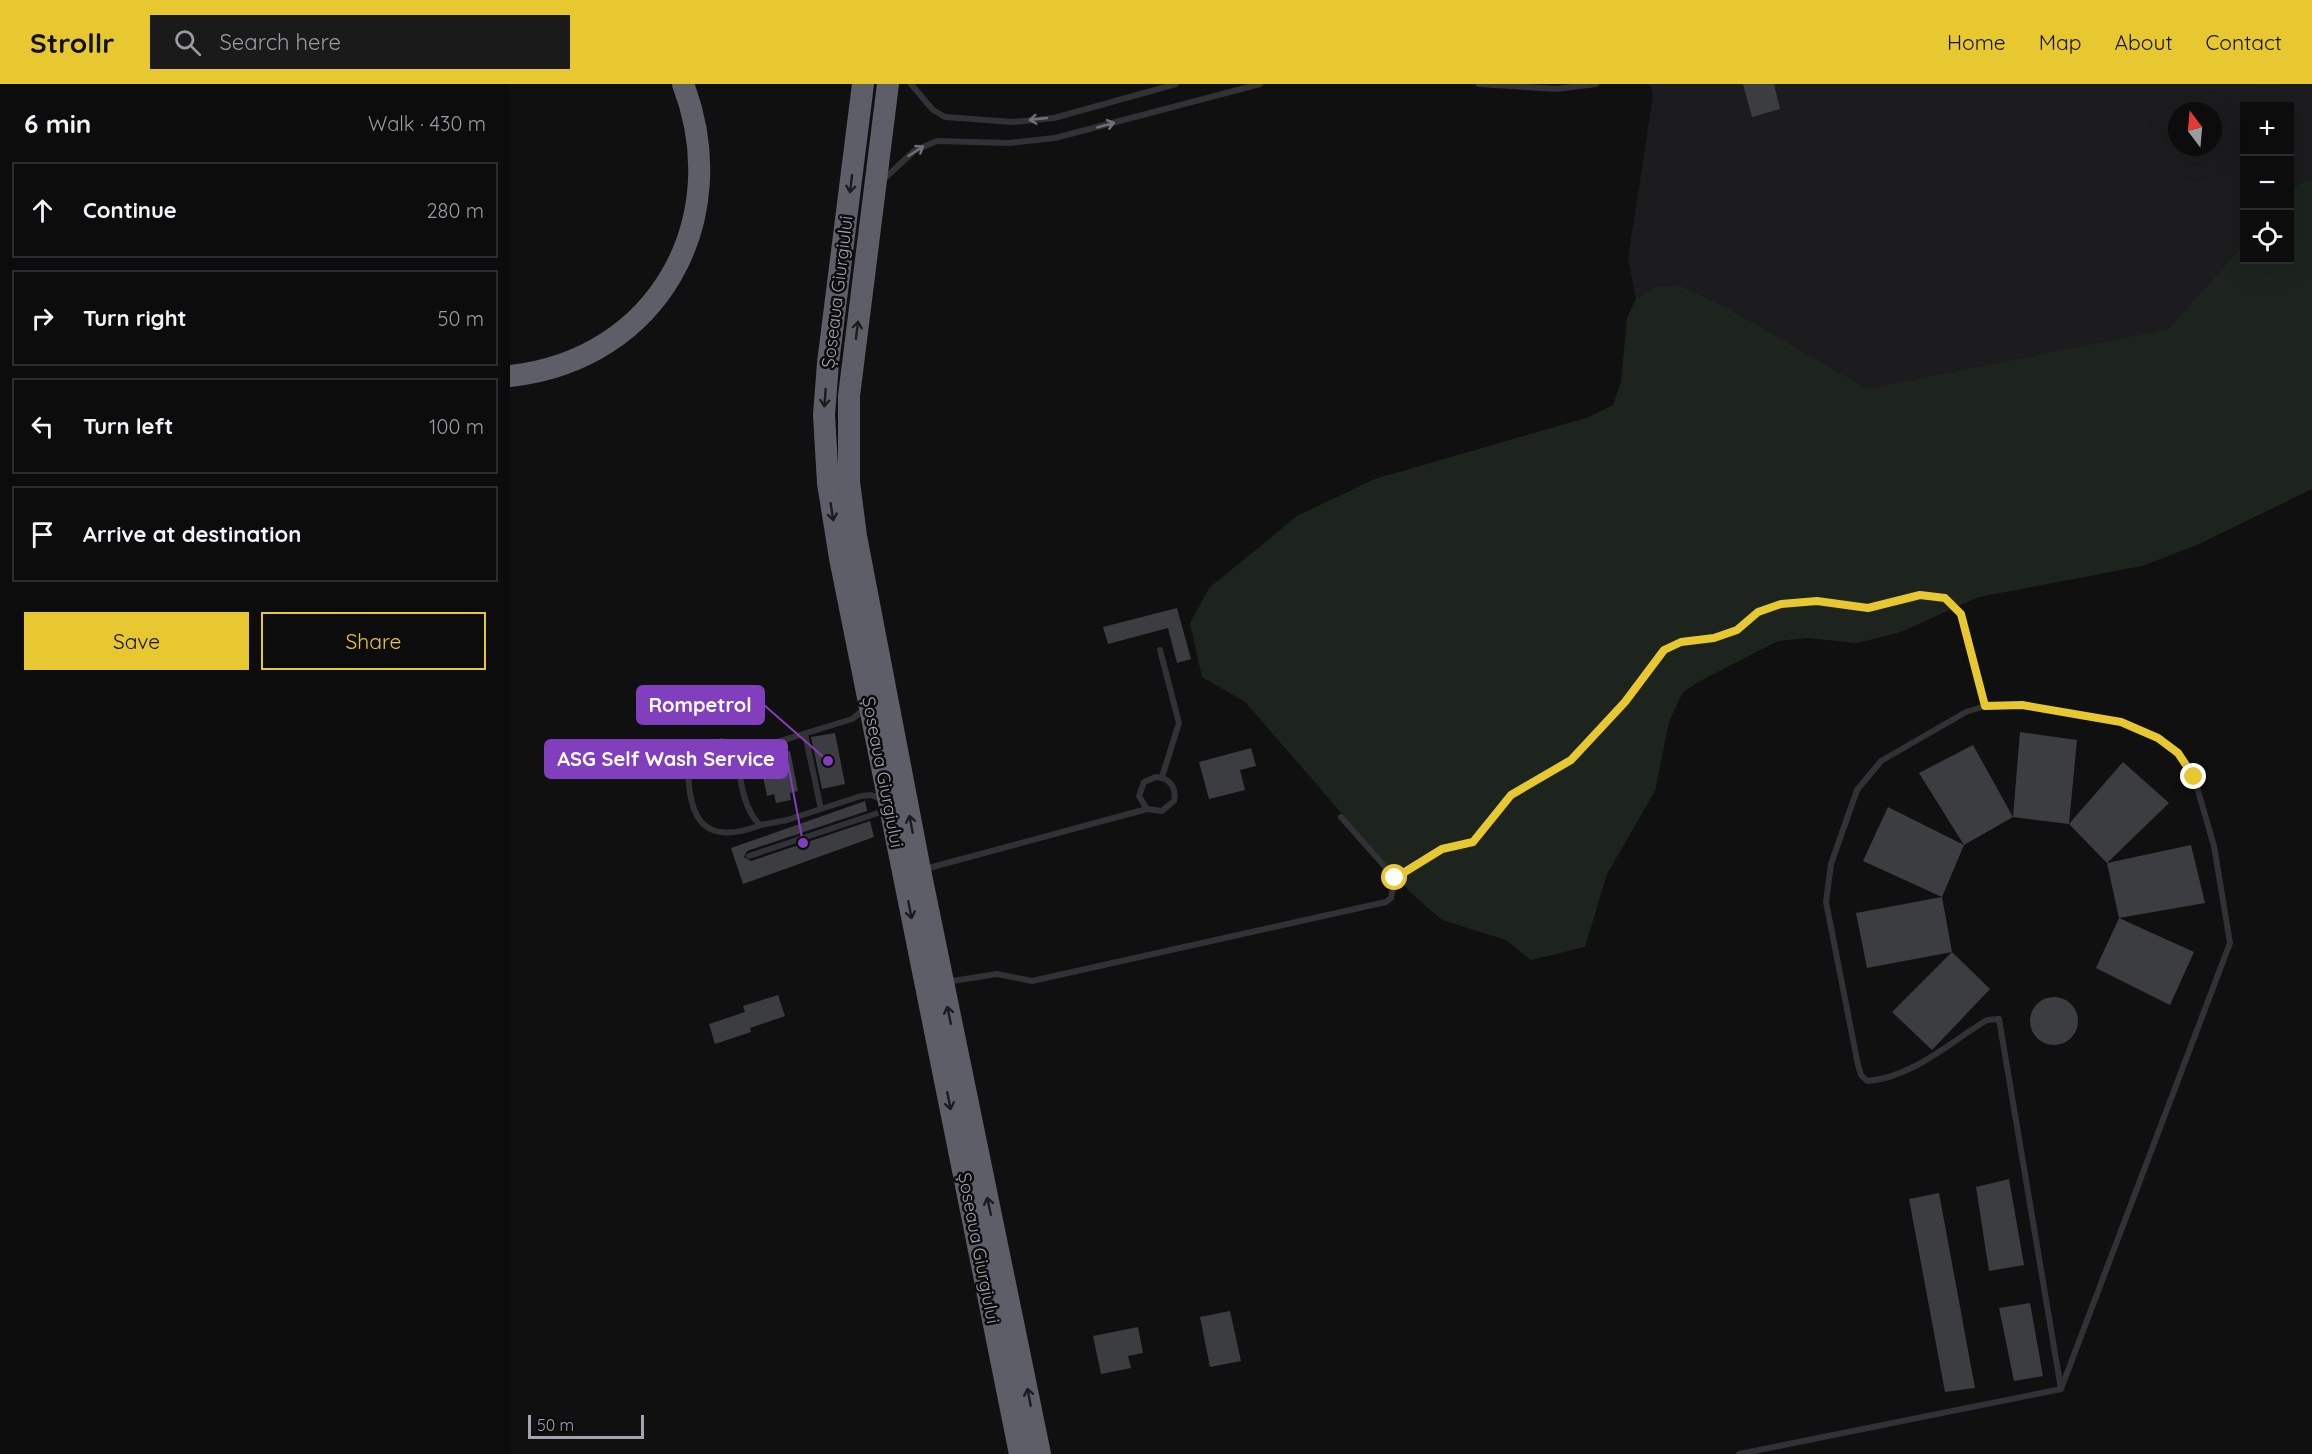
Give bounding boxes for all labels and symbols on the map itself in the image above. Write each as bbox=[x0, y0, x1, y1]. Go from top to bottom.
north arrow bbox=[2168, 102, 2222, 156]
one-way arrow bbox=[1029, 114, 1049, 125]
one-way arrow bbox=[1096, 118, 1115, 130]
one-way arrow bbox=[907, 145, 924, 157]
one-way arrow bbox=[845, 173, 856, 193]
street label: Șoseaua Giurgiului bbox=[816, 215, 858, 369]
one-way arrow bbox=[852, 321, 863, 340]
one-way arrow bbox=[820, 388, 831, 408]
one-way arrow bbox=[827, 502, 838, 522]
callout: Rompetrol bbox=[637, 686, 764, 724]
text: Rompetrol bbox=[648, 692, 752, 717]
street label: Șoseaua Giurgiului bbox=[857, 695, 909, 849]
callout: ASG Self Wash Service bbox=[545, 740, 787, 778]
text: ASG Self Wash Service bbox=[557, 746, 775, 771]
route end bbox=[2180, 763, 2206, 789]
one-way arrow bbox=[905, 814, 916, 834]
route start bbox=[1381, 864, 1407, 890]
one-way arrow bbox=[905, 899, 916, 919]
one-way arrow bbox=[943, 1006, 955, 1025]
one-way arrow bbox=[944, 1090, 955, 1110]
street label: Șoseaua Giurgiului bbox=[953, 1171, 1005, 1325]
one-way arrow bbox=[983, 1196, 995, 1215]
one-way arrow bbox=[1023, 1387, 1034, 1407]
scale bar bbox=[528, 1412, 644, 1440]

